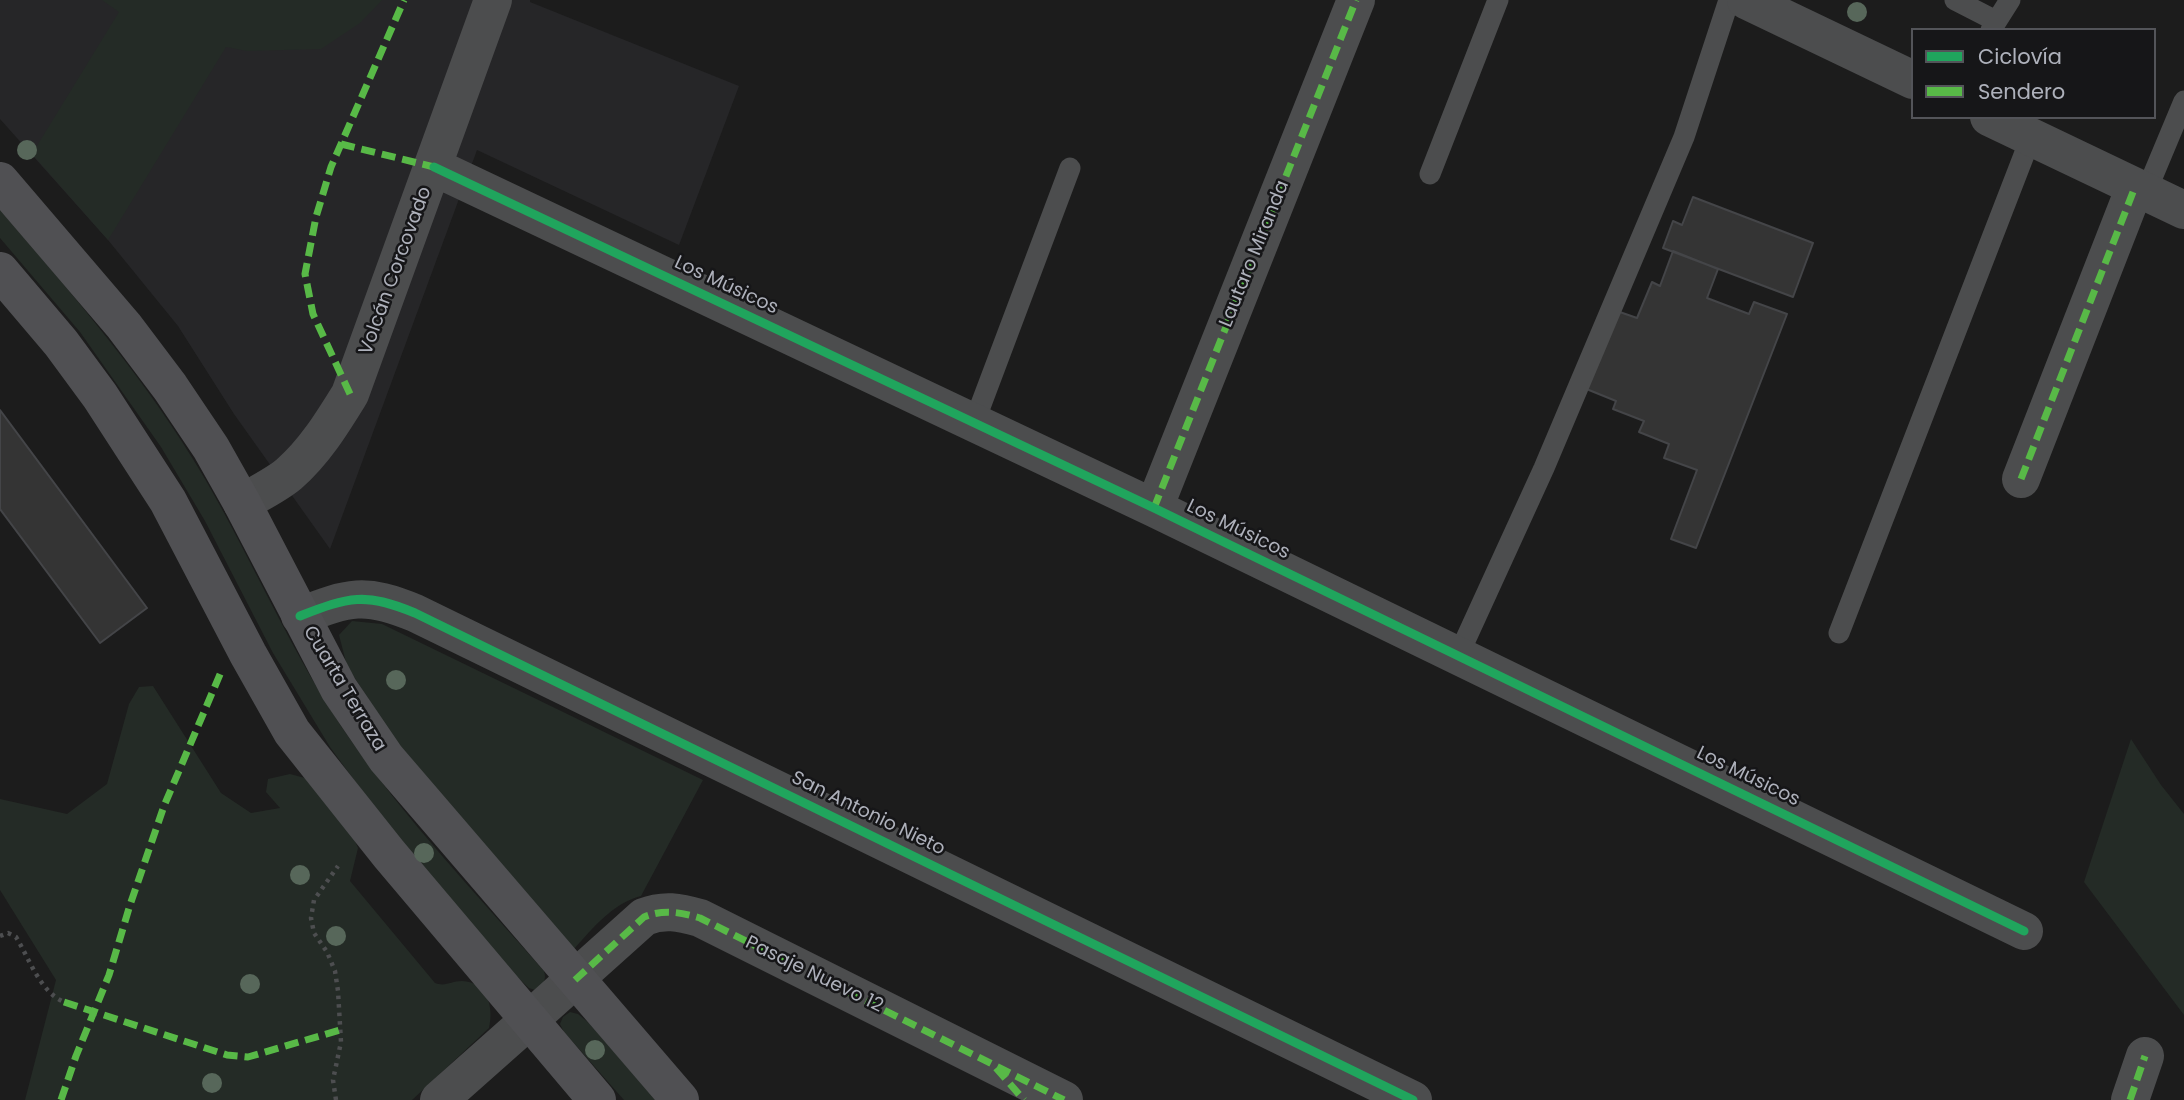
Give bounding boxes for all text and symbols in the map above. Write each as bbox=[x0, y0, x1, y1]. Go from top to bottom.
legend bbox=[1911, 28, 2156, 119]
text: Ciclovía bbox=[1978, 42, 2062, 71]
text: Sendero bbox=[1978, 77, 2065, 106]
street label: Lautaro Miranda bbox=[1215, 177, 1295, 331]
street label: Volcán Corcovado bbox=[355, 184, 437, 358]
street label: Los Músicos bbox=[670, 252, 782, 320]
street label: Los Músicos bbox=[1183, 495, 1293, 565]
street label: Cuarta Terraza bbox=[298, 622, 390, 756]
street label: Los Músicos bbox=[1693, 742, 1803, 812]
street label: San Antonio Nieto bbox=[787, 767, 949, 861]
street label: Pasaje Nuevo 12 bbox=[741, 932, 887, 1018]

